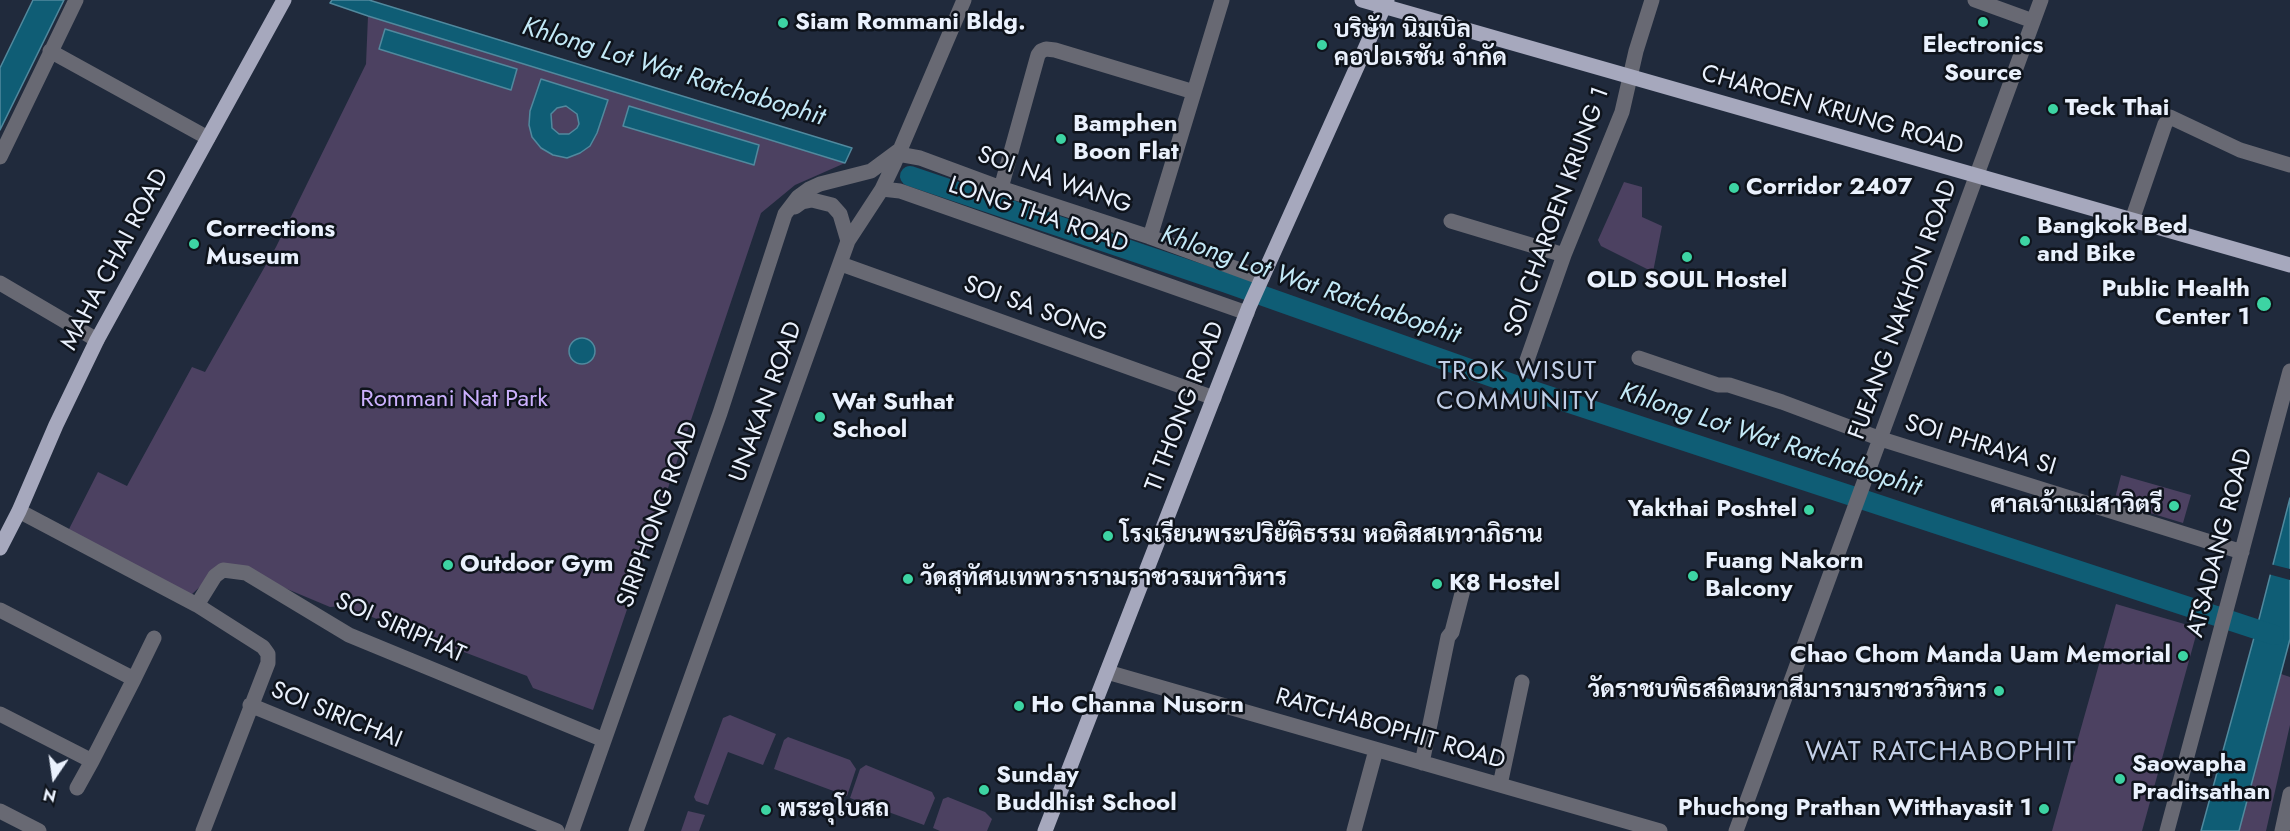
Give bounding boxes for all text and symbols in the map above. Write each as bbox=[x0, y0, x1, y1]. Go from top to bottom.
place label: Siam Rommani Bldg. bbox=[795, 9, 1026, 37]
water label: Khlong Lot Wat Ratchabophit bbox=[518, 12, 828, 134]
marker: Electronics Source bbox=[1976, 15, 1990, 29]
marker: Siam Rommani Bldg. bbox=[776, 16, 790, 30]
place label: บริษัท นิมเบิล คอปอเรชัน จำกัด bbox=[1334, 17, 1507, 73]
place label: Electronics Source bbox=[1922, 32, 2044, 88]
marker: บริษัท นิมเบิล คอปอเรชัน จำกัด bbox=[1315, 38, 1329, 52]
street label: CHAROEN KRUNG ROAD bbox=[1698, 60, 1966, 162]
street label: SOI CHAROEN KRUNG 1 bbox=[1499, 83, 1617, 341]
place label: Teck Thai bbox=[2065, 95, 2169, 123]
marker: Teck Thai bbox=[2046, 102, 2060, 116]
place label: Bamphen Boon Flat bbox=[1073, 111, 1179, 167]
marker: Bamphen Boon Flat bbox=[1054, 132, 1068, 146]
street label: SOI NA WANG bbox=[973, 141, 1135, 221]
street label: MAHA CHAI ROAD bbox=[56, 164, 176, 356]
street label: LONG THA ROAD bbox=[944, 172, 1132, 260]
place label: Corridor 2407 bbox=[1746, 174, 1912, 202]
street label: FUEANG NAKHON ROAD bbox=[1844, 176, 1964, 444]
marker: Corridor 2407 bbox=[1727, 181, 1741, 195]
place label: Bangkok Bed and Bike bbox=[2037, 213, 2188, 269]
place label: Corrections Museum bbox=[206, 216, 335, 272]
water label: Khlong Lot Wat Ratchabophit bbox=[1156, 220, 1464, 352]
marker: Bangkok Bed and Bike bbox=[2018, 234, 2032, 248]
marker: Corrections Museum bbox=[187, 237, 201, 251]
marker: OLD SOUL Hostel bbox=[1680, 250, 1694, 264]
place label: OLD SOUL Hostel bbox=[1587, 267, 1787, 295]
street label: SOI SA SONG bbox=[959, 271, 1111, 349]
place label: Public Health Center 1 bbox=[2101, 276, 2250, 332]
marker: Public Health Center 1 bbox=[2255, 295, 2273, 313]
street label: UNAKAN ROAD bbox=[725, 318, 809, 486]
street label: TI THONG ROAD bbox=[1140, 318, 1232, 496]
district label: TROK WISUT COMMUNITY bbox=[1436, 357, 1600, 418]
water label: Khlong Lot Wat Ratchabophit bbox=[1615, 378, 1925, 504]
park label: Rommani Nat Park bbox=[360, 386, 548, 414]
place label: Wat Suthat School bbox=[832, 389, 954, 445]
street label: SOI PHRAYA SI bbox=[1901, 409, 2059, 483]
marker: Wat Suthat School bbox=[813, 410, 827, 424]
street label: SIRIPHONG ROAD bbox=[612, 418, 706, 612]
street label: ATSADANG ROAD bbox=[2182, 446, 2260, 640]
place label: ศาลเจ้าแม่สาวิตรี bbox=[1990, 492, 2162, 520]
place label: Yakthai Poshtel bbox=[1628, 496, 1797, 524]
marker: ศาลเจ้าแม่สาวิตรี bbox=[2167, 499, 2181, 513]
marker: Yakthai Poshtel bbox=[1802, 503, 1816, 517]
place label: โรงเรียนพระปริยัติธรรม หอติสสเทวาภิธาน bbox=[1120, 522, 1543, 550]
marker: โรงเรียนพระปริยัติธรรม หอติสสเทวาภิธาน bbox=[1101, 529, 1115, 543]
place label: Fuang Nakorn Balcony bbox=[1705, 548, 1863, 604]
place label: Outdoor Gym bbox=[460, 551, 613, 579]
marker: Outdoor Gym bbox=[441, 558, 455, 572]
place label: วัดสุทัศนเทพวรารามราชวรมหาวิหาร bbox=[920, 565, 1287, 593]
marker: Fuang Nakorn Balcony bbox=[1686, 569, 1700, 583]
place label: K8 Hostel bbox=[1449, 570, 1560, 598]
marker: วัดสุทัศนเทพวรารามราชวรมหาวิหาร bbox=[901, 572, 915, 586]
marker: K8 Hostel bbox=[1430, 577, 1444, 591]
street label: SOI SIRIPHAT bbox=[331, 588, 469, 670]
place label: Chao Chom Manda Uam Memorial bbox=[1790, 642, 2171, 670]
marker: Chao Chom Manda Uam Memorial bbox=[2176, 649, 2190, 663]
street label: SOI SIRICHAI bbox=[266, 677, 406, 755]
place label: วัดราชบพิธสถิตมหาสีมารามราชวรวิหาร bbox=[1587, 677, 1987, 705]
street label: RATCHABOPHIT ROAD bbox=[1272, 683, 1508, 777]
marker: วัดราชบพิธสถิตมหาสีมารามราชวรวิหาร bbox=[1992, 684, 2006, 698]
place label: Ho Channa Nusorn bbox=[1031, 692, 1244, 720]
marker: Ho Channa Nusorn bbox=[1012, 699, 1026, 713]
district label: WAT RATCHABOPHIT bbox=[1805, 737, 2077, 769]
north arrow bbox=[24, 747, 84, 807]
place label: Saowapha Praditsathan bbox=[2132, 751, 2270, 807]
place label: Sunday Buddhist School bbox=[996, 762, 1177, 818]
marker: Saowapha Praditsathan bbox=[2113, 772, 2127, 786]
text: N bbox=[41, 782, 59, 808]
marker: Sunday Buddhist School bbox=[977, 783, 991, 797]
place label: Phuchong Prathan Witthayasit 1 bbox=[1678, 795, 2032, 823]
place label: พระอุโบสถ bbox=[778, 796, 889, 824]
marker: Phuchong Prathan Witthayasit 1 bbox=[2037, 802, 2051, 816]
marker: พระอุโบสถ bbox=[759, 803, 773, 817]

